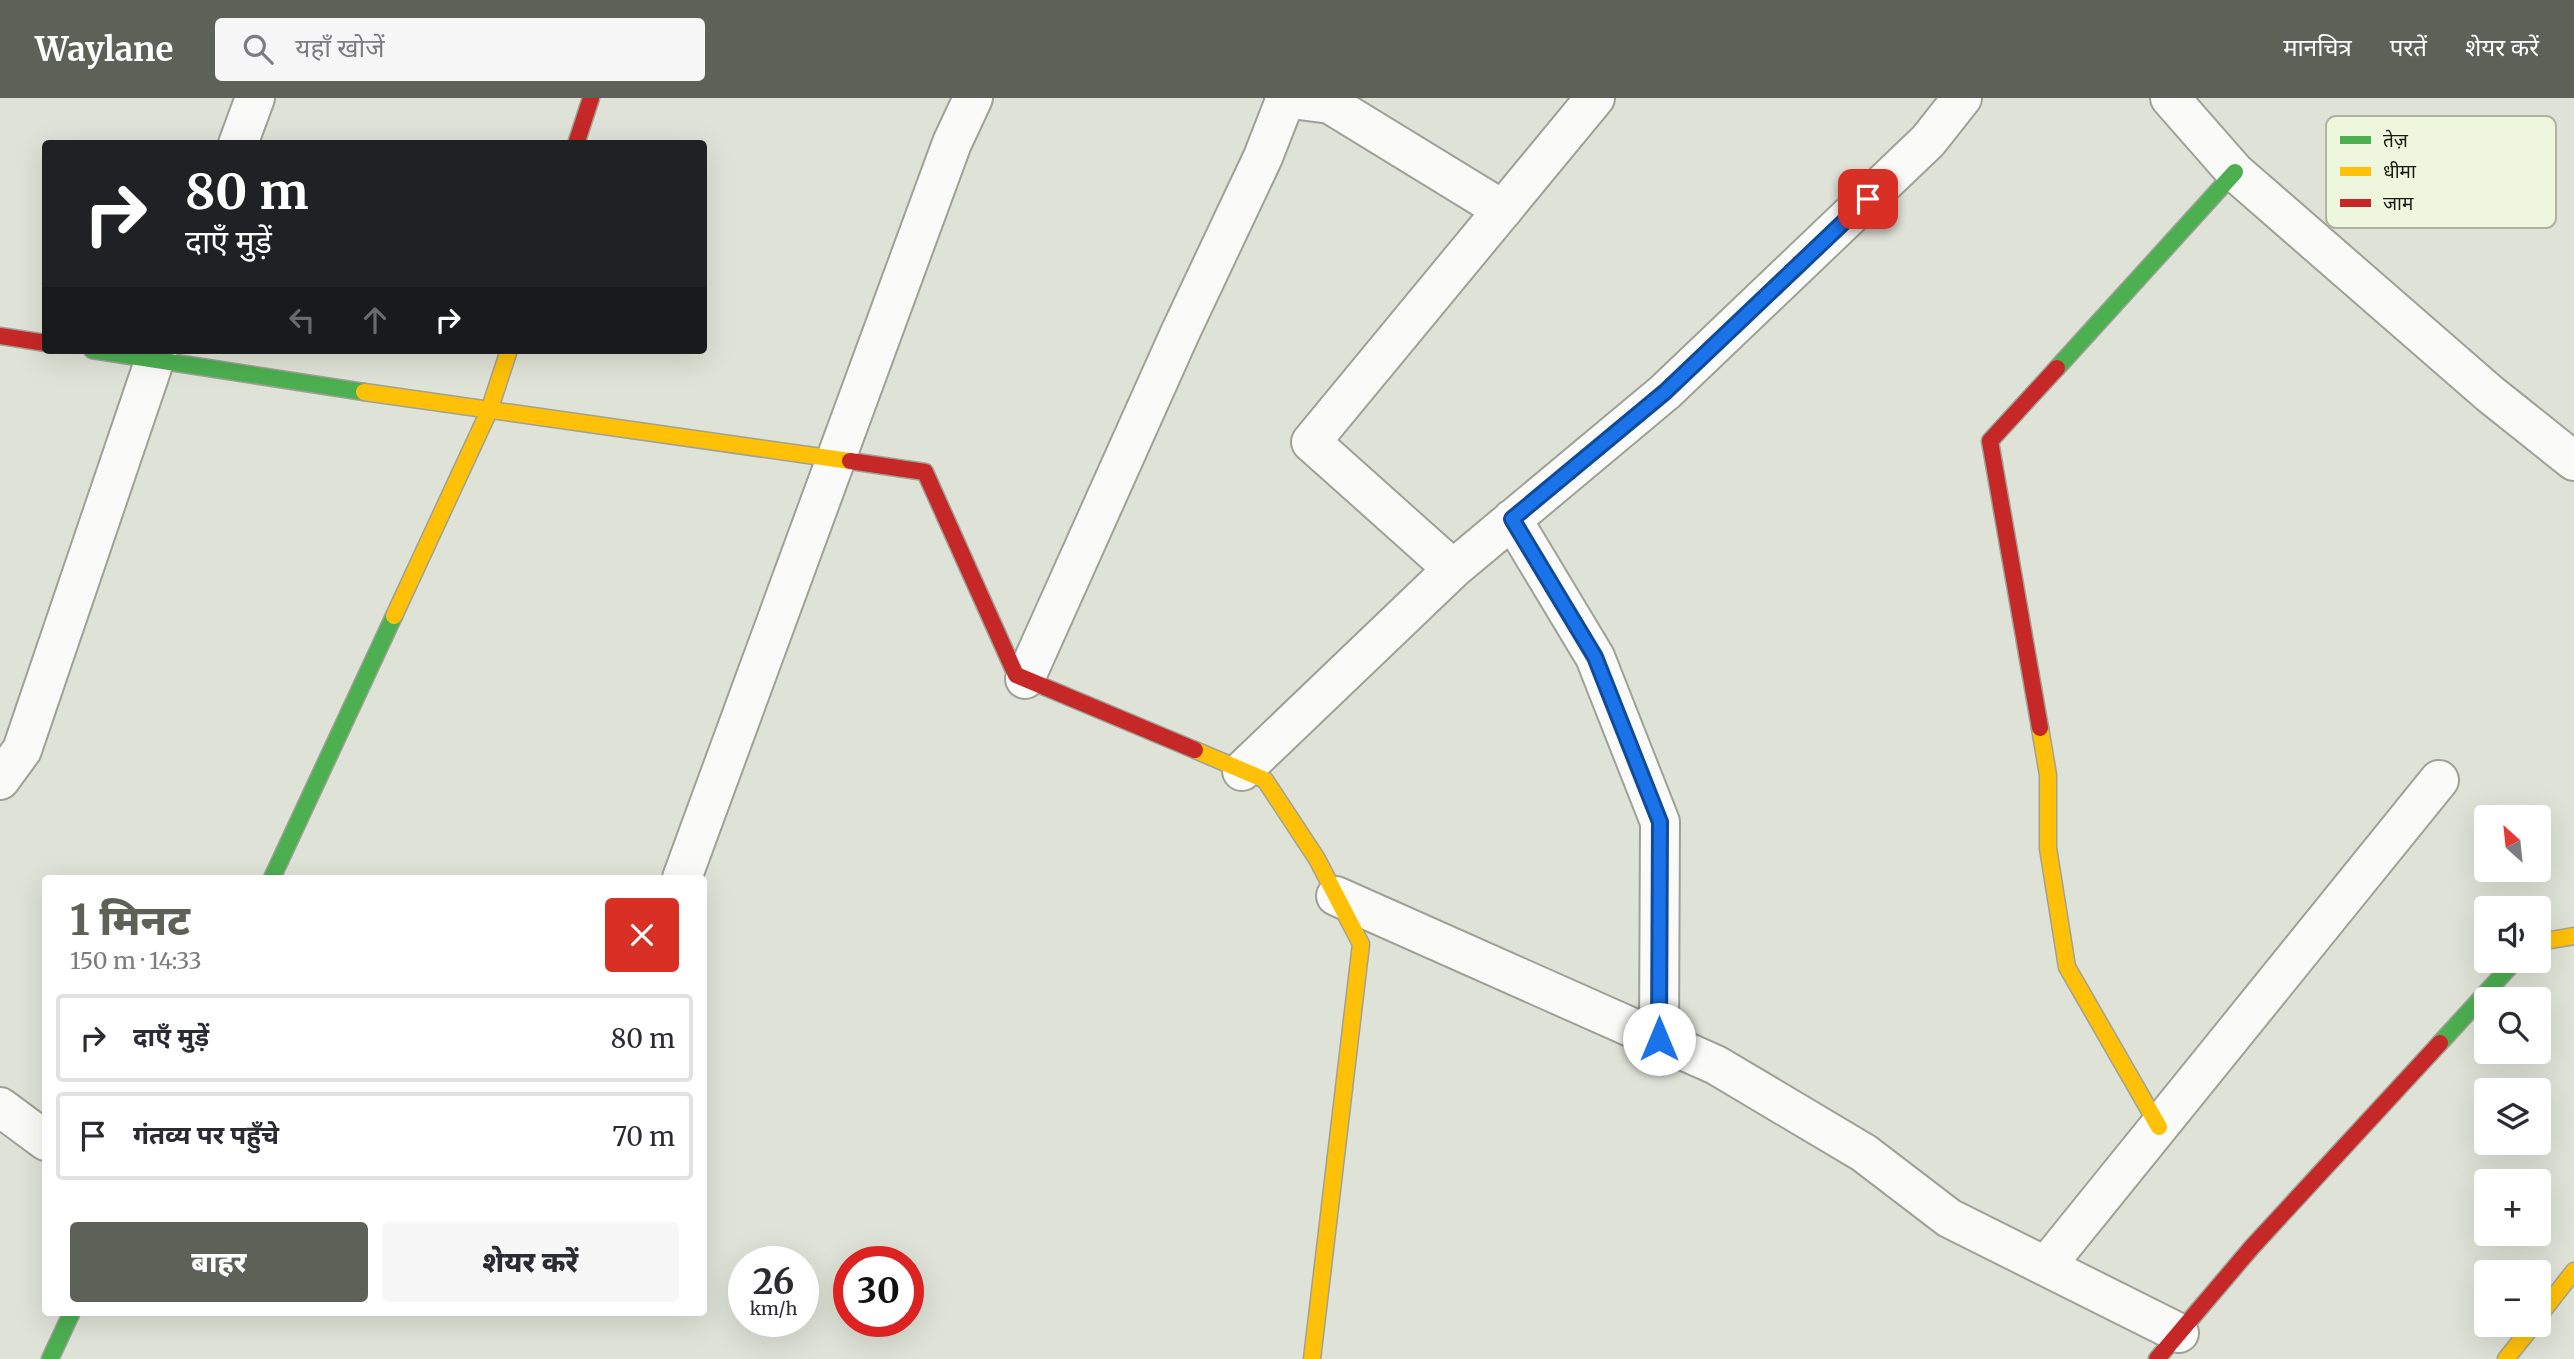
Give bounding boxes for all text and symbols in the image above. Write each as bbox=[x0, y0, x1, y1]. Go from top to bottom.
search box bbox=[215, 18, 705, 81]
text: Waylane bbox=[35, 29, 173, 70]
icon: search bbox=[239, 30, 277, 68]
text: यहाँ खोजें bbox=[295, 31, 384, 64]
text: मानचित्र bbox=[2283, 32, 2352, 63]
text: परतें bbox=[2390, 32, 2427, 63]
text: शेयर करें bbox=[2465, 32, 2539, 63]
legend bbox=[2326, 116, 2556, 228]
text: तेज़ bbox=[2383, 128, 2409, 152]
text: धीमा bbox=[2383, 159, 2417, 183]
text: 80 m bbox=[185, 161, 308, 222]
icon: right bbox=[70, 168, 161, 259]
pin bbox=[1838, 169, 1898, 229]
icon: arrive bbox=[1849, 180, 1887, 218]
text: जाम bbox=[2383, 191, 2414, 215]
text: दाएँ मुड़ें bbox=[185, 222, 272, 262]
icon: left bbox=[283, 301, 321, 339]
icon: ahead bbox=[356, 301, 394, 339]
icon: right bbox=[429, 301, 467, 339]
north arrow bbox=[2474, 805, 2552, 882]
map controls bbox=[2474, 805, 2551, 1337]
text: 1 मिनट bbox=[70, 894, 190, 946]
button: sound bbox=[2474, 896, 2551, 973]
button: close bbox=[605, 898, 679, 972]
text: 150 m · 14:33 bbox=[70, 946, 202, 975]
button: search bbox=[2474, 987, 2551, 1064]
position arrow bbox=[1622, 1002, 1696, 1076]
icon: right bbox=[74, 1019, 112, 1057]
text: दाएँ मुड़ें bbox=[133, 1020, 209, 1053]
text: 80 m bbox=[611, 1022, 675, 1055]
button: layers bbox=[2474, 1078, 2551, 1155]
icon: arrive bbox=[74, 1117, 112, 1155]
text: गंतव्य पर पहुँचे bbox=[133, 1118, 279, 1151]
text: 70 m bbox=[612, 1120, 675, 1153]
button: + bbox=[2474, 1169, 2551, 1246]
button: बाहर bbox=[70, 1222, 368, 1302]
button: शेयर करें bbox=[382, 1222, 679, 1302]
speed limit sign: 30 bbox=[833, 1246, 924, 1337]
text: 26 bbox=[753, 1260, 794, 1304]
button: − bbox=[2474, 1260, 2551, 1337]
text: km/h bbox=[750, 1297, 797, 1320]

